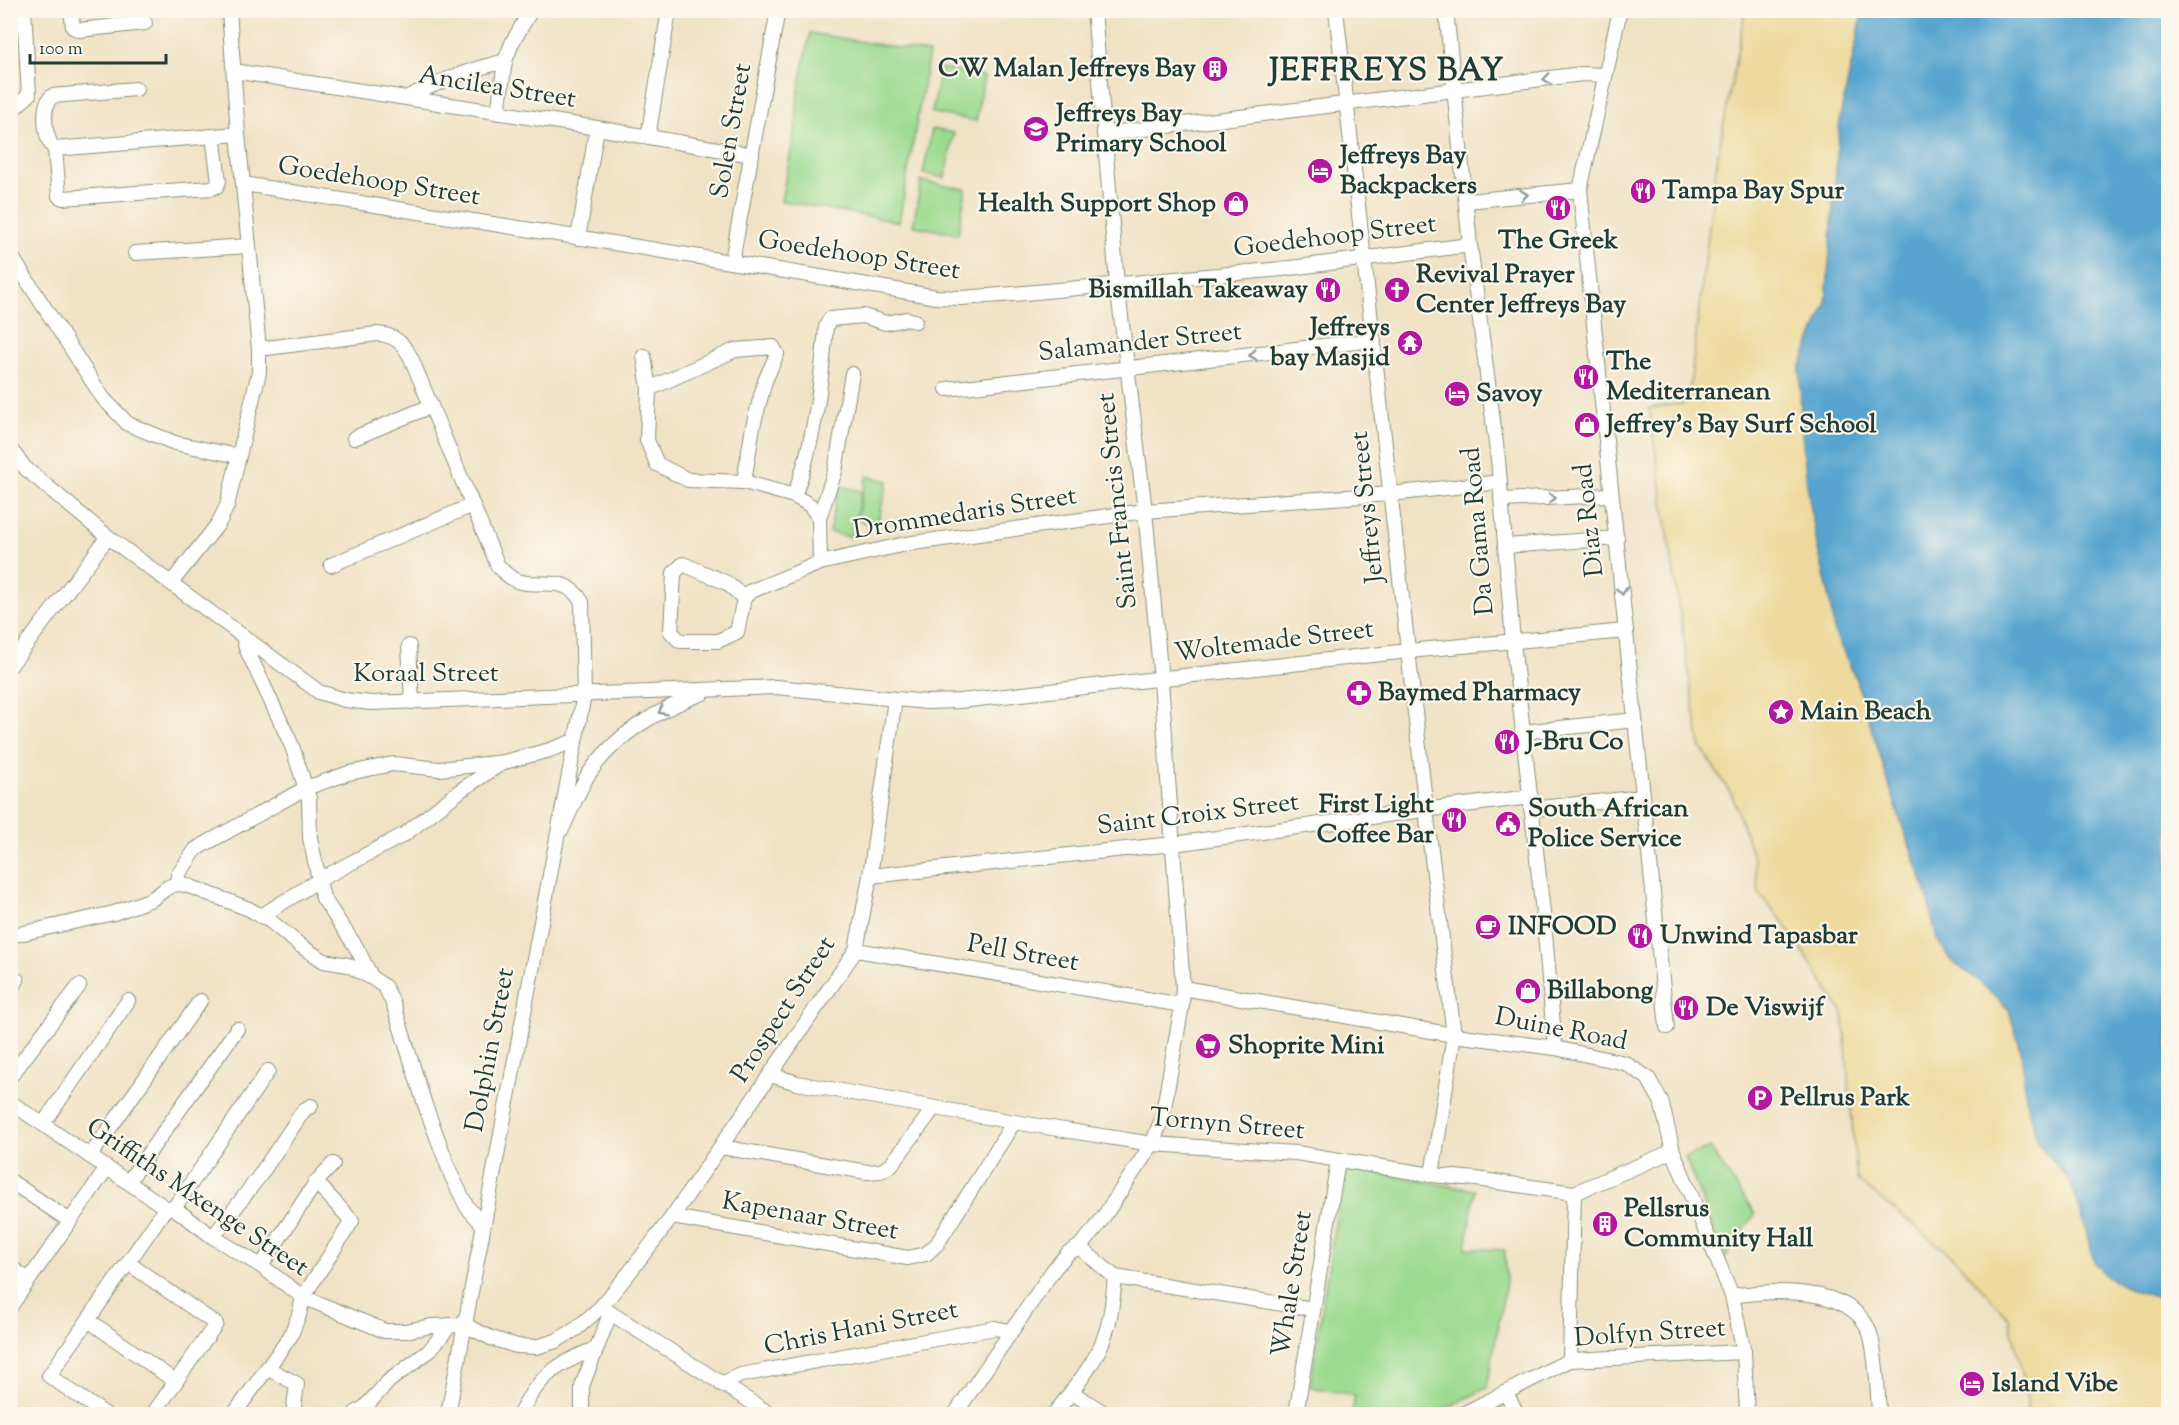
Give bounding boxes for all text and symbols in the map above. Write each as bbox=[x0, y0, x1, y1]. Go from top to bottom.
scale bar bbox=[30, 27, 166, 65]
text: 100 m bbox=[39, 37, 83, 63]
district label: JEFFREYS BAY bbox=[1267, 49, 1505, 95]
place label: CW Malan Jeffreys Bay bbox=[938, 51, 1196, 88]
building icon: CW Malan Jeffreys Bay bbox=[1200, 54, 1230, 84]
street label: Ancilea Street bbox=[416, 57, 579, 119]
street label: Solen Street bbox=[702, 60, 762, 202]
one-way arrow bbox=[1542, 72, 1551, 84]
place label: Jeffreys Bay Primary School bbox=[1054, 96, 1227, 163]
school or university icon: Jeffreys Bay Primary School bbox=[1021, 114, 1051, 144]
place label: Jeffreys Bay Backpackers bbox=[1338, 138, 1477, 205]
street label: Goedehoop Street bbox=[275, 148, 483, 216]
hotel icon: Jeffreys Bay Backpackers bbox=[1305, 156, 1335, 186]
place label: Tampa Bay Spur bbox=[1662, 173, 1845, 210]
restaurant icon: Tampa Bay Spur bbox=[1628, 176, 1658, 206]
place label: Health Support Shop bbox=[978, 186, 1216, 223]
shop icon: Health Support Shop bbox=[1221, 189, 1251, 219]
one-way arrow bbox=[1519, 189, 1528, 202]
restaurant icon: The Greek bbox=[1543, 193, 1573, 223]
street label: Goedehoop Street bbox=[1231, 206, 1439, 268]
street label: Goedehoop Street bbox=[755, 222, 963, 290]
place label: The Greek bbox=[1498, 223, 1619, 260]
place label: Revival Prayer Center Jeffreys Bay bbox=[1416, 257, 1626, 324]
place label: Bismillah Takeaway bbox=[1088, 272, 1308, 309]
restaurant icon: Bismillah Takeaway bbox=[1313, 275, 1343, 305]
church icon: Revival Prayer Center Jeffreys Bay bbox=[1382, 275, 1412, 305]
place label: Jeffreys bay Masjid bbox=[1269, 310, 1390, 377]
street label: Salamander Street bbox=[1036, 314, 1244, 372]
temple icon: Jeffreys bay Masjid bbox=[1395, 328, 1425, 358]
place label: The Mediterranean bbox=[1606, 344, 1771, 411]
one-way arrow bbox=[1248, 348, 1258, 361]
restaurant icon: The Mediterranean bbox=[1571, 362, 1601, 392]
place label: Savoy bbox=[1476, 376, 1542, 413]
hotel icon: Savoy bbox=[1442, 379, 1472, 409]
street label: Saint Francis Street bbox=[1088, 391, 1148, 611]
place label: Jeffrey's Bay Surf School bbox=[1604, 407, 1877, 444]
shop icon: Jeffrey's Bay Surf School bbox=[1572, 410, 1602, 440]
street label: Jeffreys Street bbox=[1342, 429, 1395, 587]
street label: Da Gama Road bbox=[1453, 445, 1505, 617]
street label: Diaz Road bbox=[1566, 461, 1614, 579]
street label: Drommedaris Street bbox=[851, 478, 1079, 550]
one-way arrow bbox=[1547, 492, 1556, 505]
one-way arrow bbox=[1615, 586, 1628, 595]
street label: Woltemade Street bbox=[1172, 611, 1376, 673]
street label: Koraal Street bbox=[353, 656, 499, 693]
place label: Baymed Pharmacy bbox=[1378, 675, 1581, 712]
pharmacy icon: Baymed Pharmacy bbox=[1344, 678, 1374, 708]
place label: Main Beach bbox=[1800, 694, 1932, 731]
place icon: Main Beach bbox=[1766, 697, 1796, 727]
one-way arrow bbox=[658, 704, 668, 715]
place label: J-Bru Co bbox=[1524, 724, 1623, 761]
restaurant icon: J-Bru Co bbox=[1492, 727, 1522, 757]
street label: Saint Croix Street bbox=[1095, 784, 1301, 846]
place label: First Light Coffee Bar bbox=[1317, 787, 1434, 854]
place label: South African Police Service bbox=[1528, 791, 1689, 858]
restaurant icon: First Light Coffee Bar bbox=[1439, 805, 1469, 835]
public building icon: South African Police Service bbox=[1493, 809, 1523, 839]
place label: INFOOD bbox=[1508, 909, 1617, 946]
cafe icon: INFOOD bbox=[1473, 912, 1503, 942]
place label: Unwind Tapasbar bbox=[1660, 918, 1858, 955]
restaurant icon: Unwind Tapasbar bbox=[1625, 921, 1655, 951]
street label: Pell Street bbox=[964, 926, 1082, 982]
street label: Prospect Street bbox=[723, 929, 845, 1091]
street label: Dolphin Street bbox=[457, 965, 525, 1135]
place label: Billabong bbox=[1547, 973, 1654, 1010]
shop icon: Billabong bbox=[1513, 976, 1543, 1006]
place label: De Viswijf bbox=[1706, 990, 1826, 1027]
restaurant icon: De Viswijf bbox=[1671, 993, 1701, 1023]
street label: Duine Road bbox=[1492, 999, 1631, 1061]
place label: Shoprite Mini bbox=[1228, 1028, 1385, 1065]
supermarket icon: Shoprite Mini bbox=[1193, 1031, 1223, 1061]
place label: Pellrus Park bbox=[1780, 1080, 1911, 1117]
parking icon: Pellrus Park bbox=[1745, 1083, 1775, 1113]
street label: Tornyn Street bbox=[1148, 1100, 1306, 1150]
street label: Griffiths Mxenge Street bbox=[78, 1109, 316, 1287]
street label: Kapenaar Street bbox=[719, 1183, 901, 1251]
place label: Pellsrus Community Hall bbox=[1624, 1191, 1814, 1258]
street label: Whale Street bbox=[1263, 1208, 1323, 1360]
building icon: Pellsrus Community Hall bbox=[1590, 1209, 1620, 1239]
street label: Chris Hani Street bbox=[761, 1292, 961, 1366]
street label: Dolfyn Street bbox=[1573, 1310, 1727, 1358]
place label: Island Vibe bbox=[1992, 1366, 2118, 1403]
hotel icon: Island Vibe bbox=[1957, 1369, 1987, 1399]

